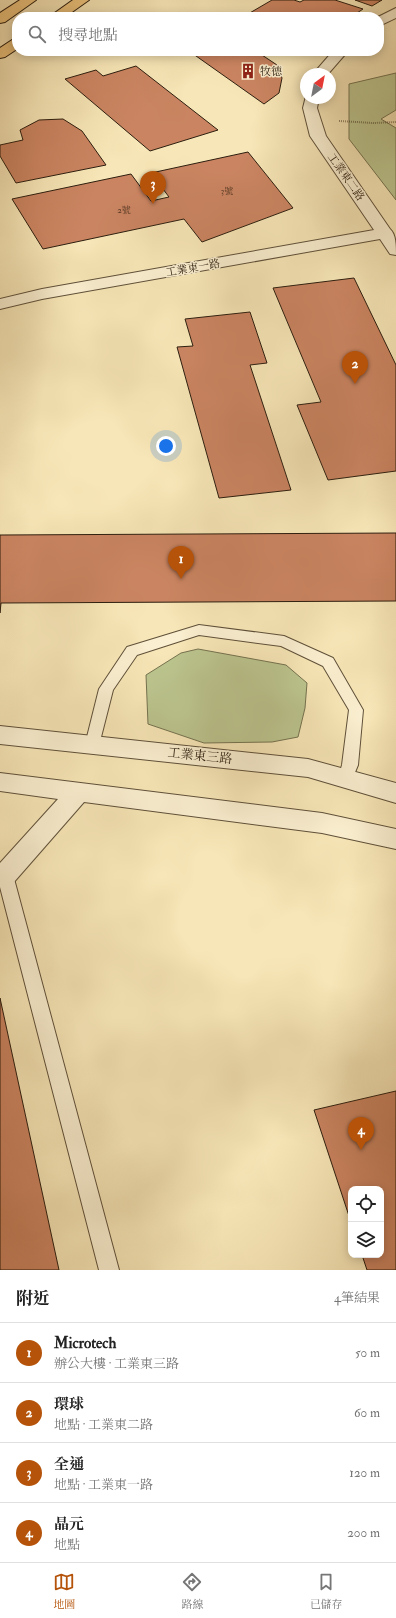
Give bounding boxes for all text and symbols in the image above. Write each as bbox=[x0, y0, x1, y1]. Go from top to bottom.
search box bbox=[12, 12, 384, 56]
icon: search bbox=[26, 23, 48, 45]
text: 搜尋地點 bbox=[58, 26, 118, 45]
building icon: 牧德 bbox=[239, 62, 257, 80]
place label: 牧德 bbox=[260, 65, 282, 78]
north arrow bbox=[300, 68, 336, 104]
street label: 工業東二路 bbox=[325, 151, 367, 203]
pin: 3 bbox=[140, 171, 166, 204]
house number: 3號 bbox=[221, 186, 233, 197]
house number: 2號 bbox=[117, 205, 131, 216]
street label: 工業東一路 bbox=[165, 257, 221, 279]
pin: 2 bbox=[342, 351, 368, 384]
your location bbox=[156, 436, 176, 456]
pin: 1 bbox=[168, 546, 194, 579]
street label: 工業東三路 bbox=[167, 745, 233, 767]
pin: 4 bbox=[348, 1117, 374, 1150]
map controls bbox=[348, 1186, 384, 1258]
button: locate bbox=[348, 1186, 384, 1222]
button: layers bbox=[348, 1222, 384, 1258]
text: 附近 bbox=[16, 1288, 50, 1309]
text: 4筆結果 bbox=[334, 1290, 380, 1306]
text: Microtech bbox=[54, 1334, 116, 1353]
text: 1 bbox=[27, 1345, 31, 1361]
text: 50 m bbox=[355, 1345, 380, 1361]
text: 辦公大樓 · 工業東三路 bbox=[54, 1356, 179, 1372]
text: 環球 bbox=[54, 1395, 84, 1414]
text: 2 bbox=[26, 1405, 32, 1421]
text: 60 m bbox=[354, 1405, 380, 1421]
text: 地點 · 工業東二路 bbox=[54, 1417, 153, 1433]
text: 全通 bbox=[54, 1455, 84, 1474]
text: 3 bbox=[27, 1465, 32, 1481]
text: 120 m bbox=[349, 1465, 380, 1481]
text: 地點 · 工業東一路 bbox=[54, 1477, 153, 1493]
text: 晶元 bbox=[54, 1515, 84, 1534]
text: 4 bbox=[25, 1525, 33, 1541]
text: 200 m bbox=[347, 1525, 380, 1541]
text: 地點 bbox=[54, 1537, 80, 1553]
tab: 地圖 bbox=[53, 1571, 75, 1611]
tab: 路線 bbox=[181, 1571, 203, 1611]
tab: 已儲存 bbox=[310, 1571, 343, 1611]

